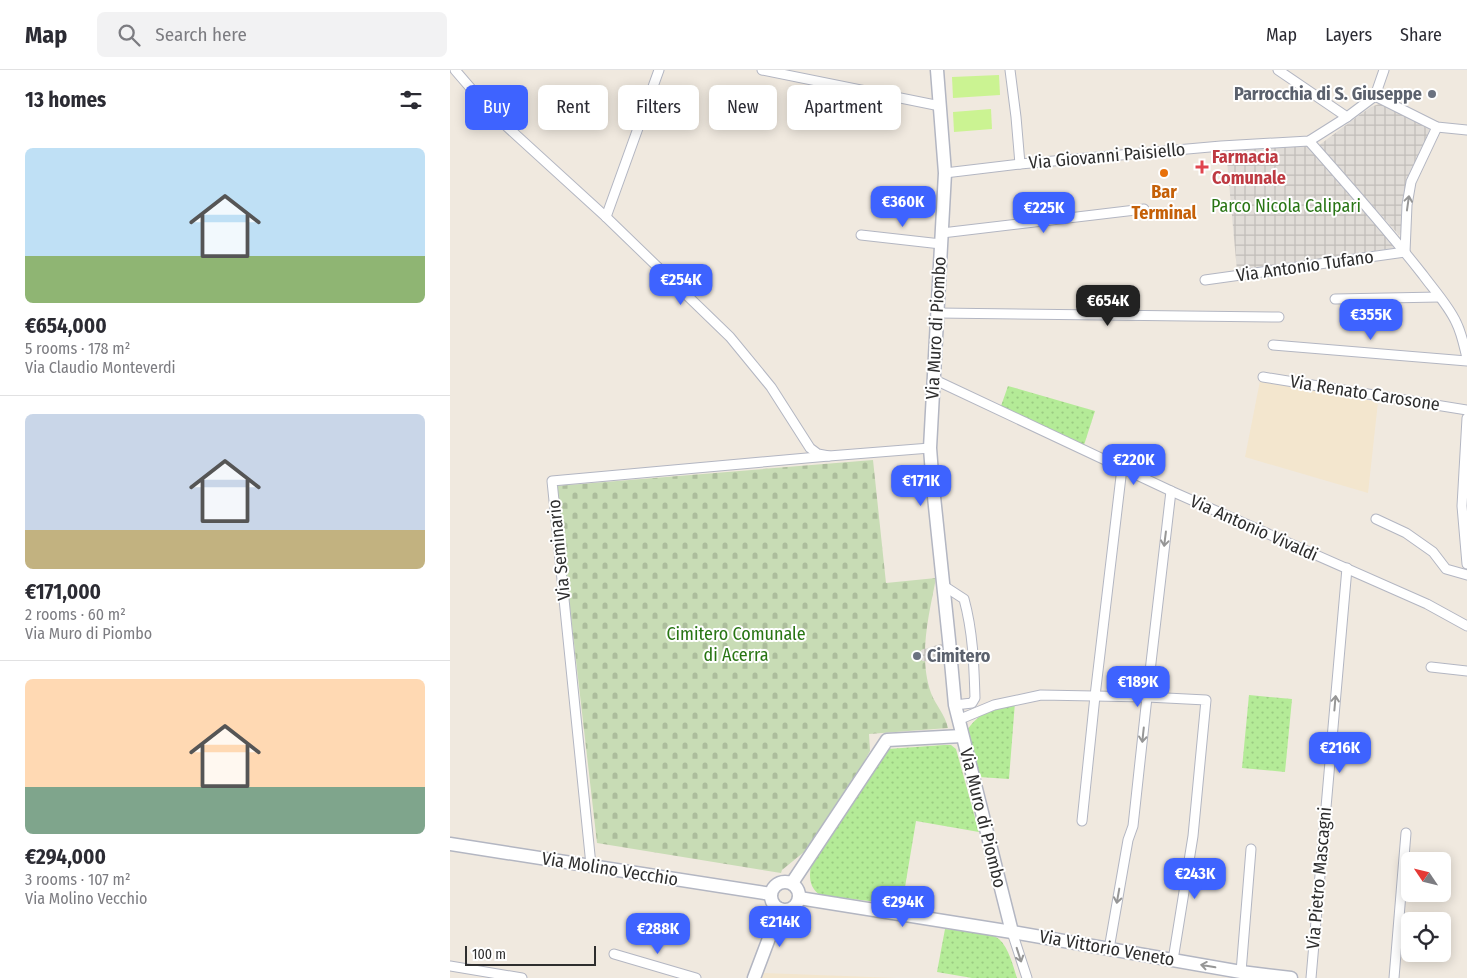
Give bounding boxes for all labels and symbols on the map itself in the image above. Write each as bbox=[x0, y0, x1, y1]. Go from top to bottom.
place label: Parrocchia di S. Giuseppe bbox=[1234, 83, 1422, 105]
marker: Parrocchia di S. Giuseppe bbox=[1426, 88, 1438, 100]
street label: Via Giovanni Paisiello bbox=[1028, 138, 1186, 174]
place label: Farmacia Comunale bbox=[1212, 146, 1286, 189]
marker: Farmacia Comunale bbox=[1196, 161, 1208, 173]
marker: Bar Terminal bbox=[1158, 167, 1170, 179]
place label: Bar Terminal bbox=[1131, 181, 1197, 224]
pin: €360K bbox=[868, 186, 938, 228]
pin: €225K bbox=[1009, 191, 1079, 234]
park label: Parco Nicola Calipari bbox=[1211, 195, 1361, 217]
one-way arrow bbox=[1403, 196, 1413, 212]
street label: Via Antonio Tufano bbox=[1235, 245, 1375, 287]
street label: Via Muro di Piombo bbox=[921, 256, 951, 400]
pin: €254K bbox=[646, 264, 716, 306]
pin: €654K bbox=[1073, 284, 1143, 327]
pin: €355K bbox=[1336, 298, 1406, 341]
street label: Via Renato Carosone bbox=[1289, 370, 1442, 416]
pin: €220K bbox=[1099, 444, 1169, 486]
pin: €171K bbox=[886, 464, 956, 507]
street label: Via Antonio Vivaldi bbox=[1187, 490, 1321, 566]
street label: Via Seminario bbox=[543, 498, 575, 602]
one-way arrow bbox=[1160, 531, 1170, 547]
park label: Cimitero Comunale di Acerra bbox=[666, 623, 806, 666]
place label: Cimitero bbox=[927, 645, 991, 667]
marker: Cimitero bbox=[911, 650, 923, 662]
pin: €189K bbox=[1103, 666, 1173, 708]
one-way arrow bbox=[1330, 695, 1340, 711]
one-way arrow bbox=[1138, 727, 1147, 743]
pin: €216K bbox=[1305, 732, 1375, 774]
street label: Via Muro di Piombo bbox=[955, 746, 1011, 890]
street label: Via Pietro Mascagni bbox=[1302, 806, 1336, 950]
street label: Via Molino Vecchio bbox=[540, 847, 680, 891]
north arrow bbox=[1401, 852, 1451, 902]
pin: €243K bbox=[1160, 858, 1230, 900]
pin: €294K bbox=[868, 886, 938, 928]
one-way arrow bbox=[1113, 887, 1123, 903]
pin: €214K bbox=[745, 906, 815, 948]
pin: €288K bbox=[623, 912, 693, 955]
street label: Via Vittorio Veneto bbox=[1038, 925, 1176, 971]
scale bar bbox=[465, 943, 596, 966]
one-way arrow bbox=[1015, 946, 1025, 962]
one-way arrow bbox=[1200, 961, 1216, 971]

